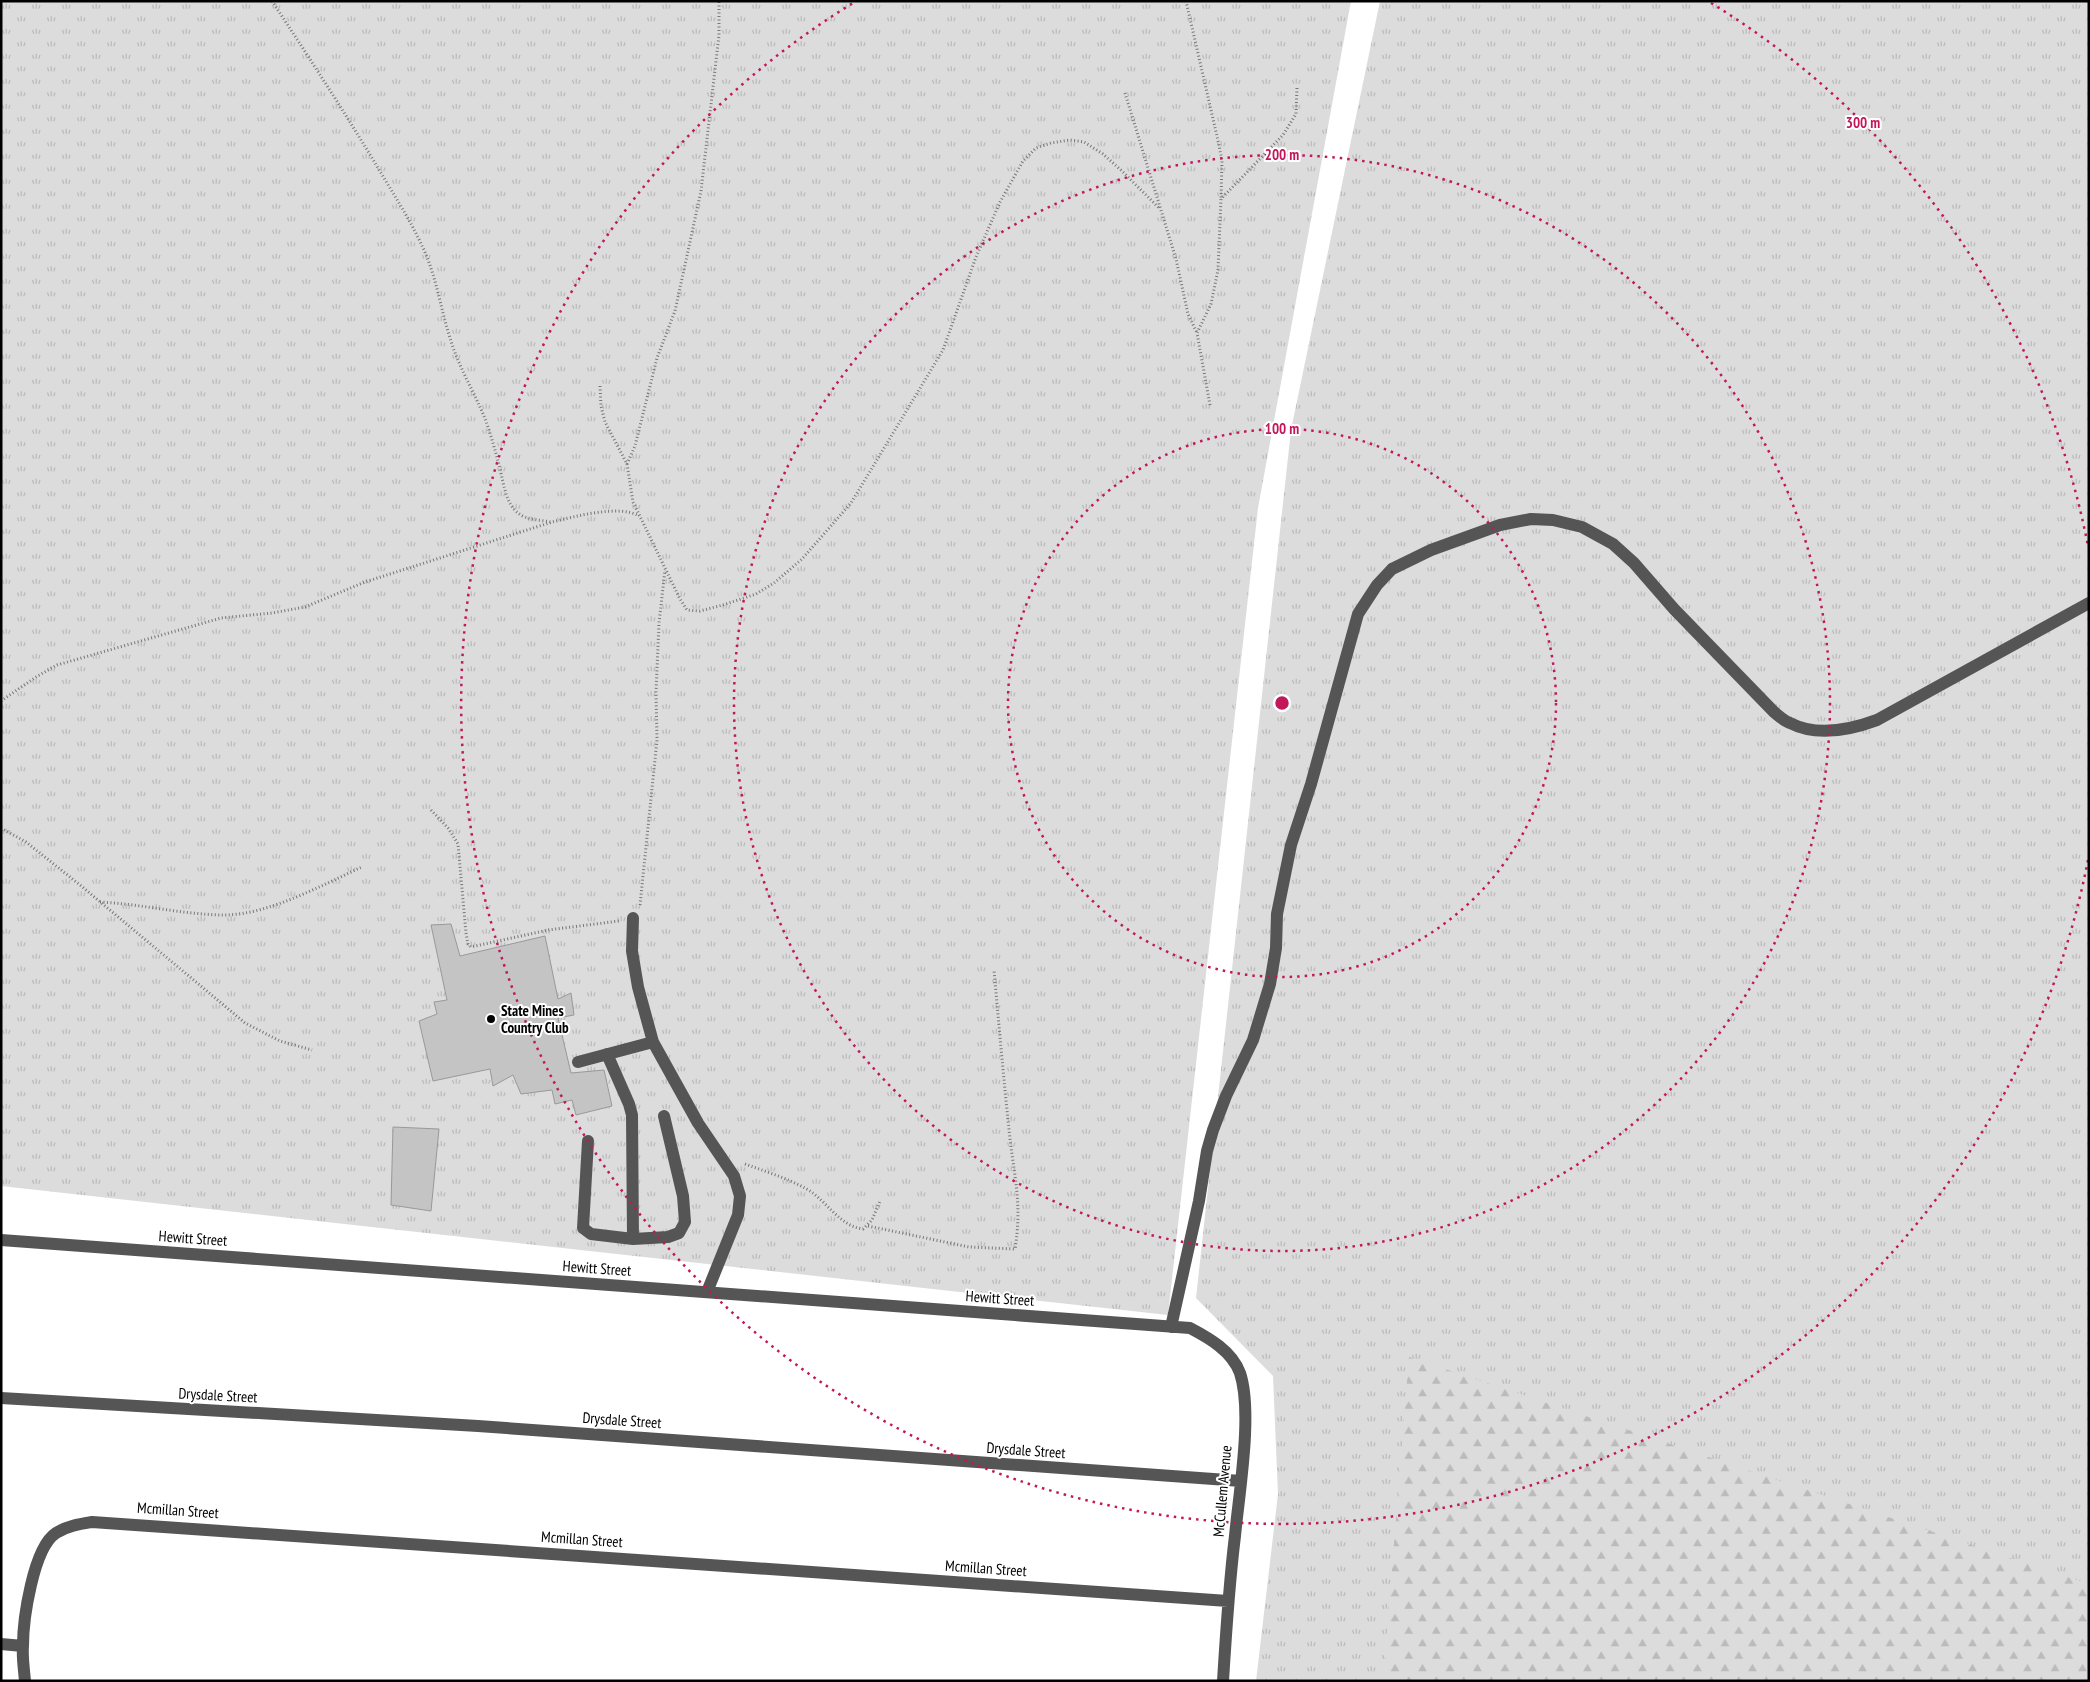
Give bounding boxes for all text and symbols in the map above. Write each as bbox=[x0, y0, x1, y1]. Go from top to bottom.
text: 300 m bbox=[1846, 113, 1880, 132]
text: 200 m bbox=[1265, 145, 1299, 164]
text: 100 m bbox=[1265, 419, 1299, 438]
centre of rings bbox=[1273, 694, 1291, 712]
place label: State Mines Country Club bbox=[501, 1001, 569, 1037]
marker: State Mines Country Club bbox=[485, 1013, 497, 1025]
street label: Hewitt Street bbox=[158, 1226, 228, 1250]
street label: Hewitt Street bbox=[562, 1256, 632, 1280]
street label: Hewitt Street bbox=[965, 1286, 1035, 1310]
street label: Drysdale Street bbox=[178, 1383, 258, 1407]
street label: Drysdale Street bbox=[582, 1408, 662, 1432]
street label: Drysdale Street bbox=[986, 1438, 1066, 1462]
street label: McCullem Avenue bbox=[1209, 1444, 1235, 1538]
street label: Mcmillan Street bbox=[137, 1498, 219, 1522]
street label: Mcmillan Street bbox=[541, 1527, 623, 1551]
street label: Mcmillan Street bbox=[945, 1556, 1027, 1580]

